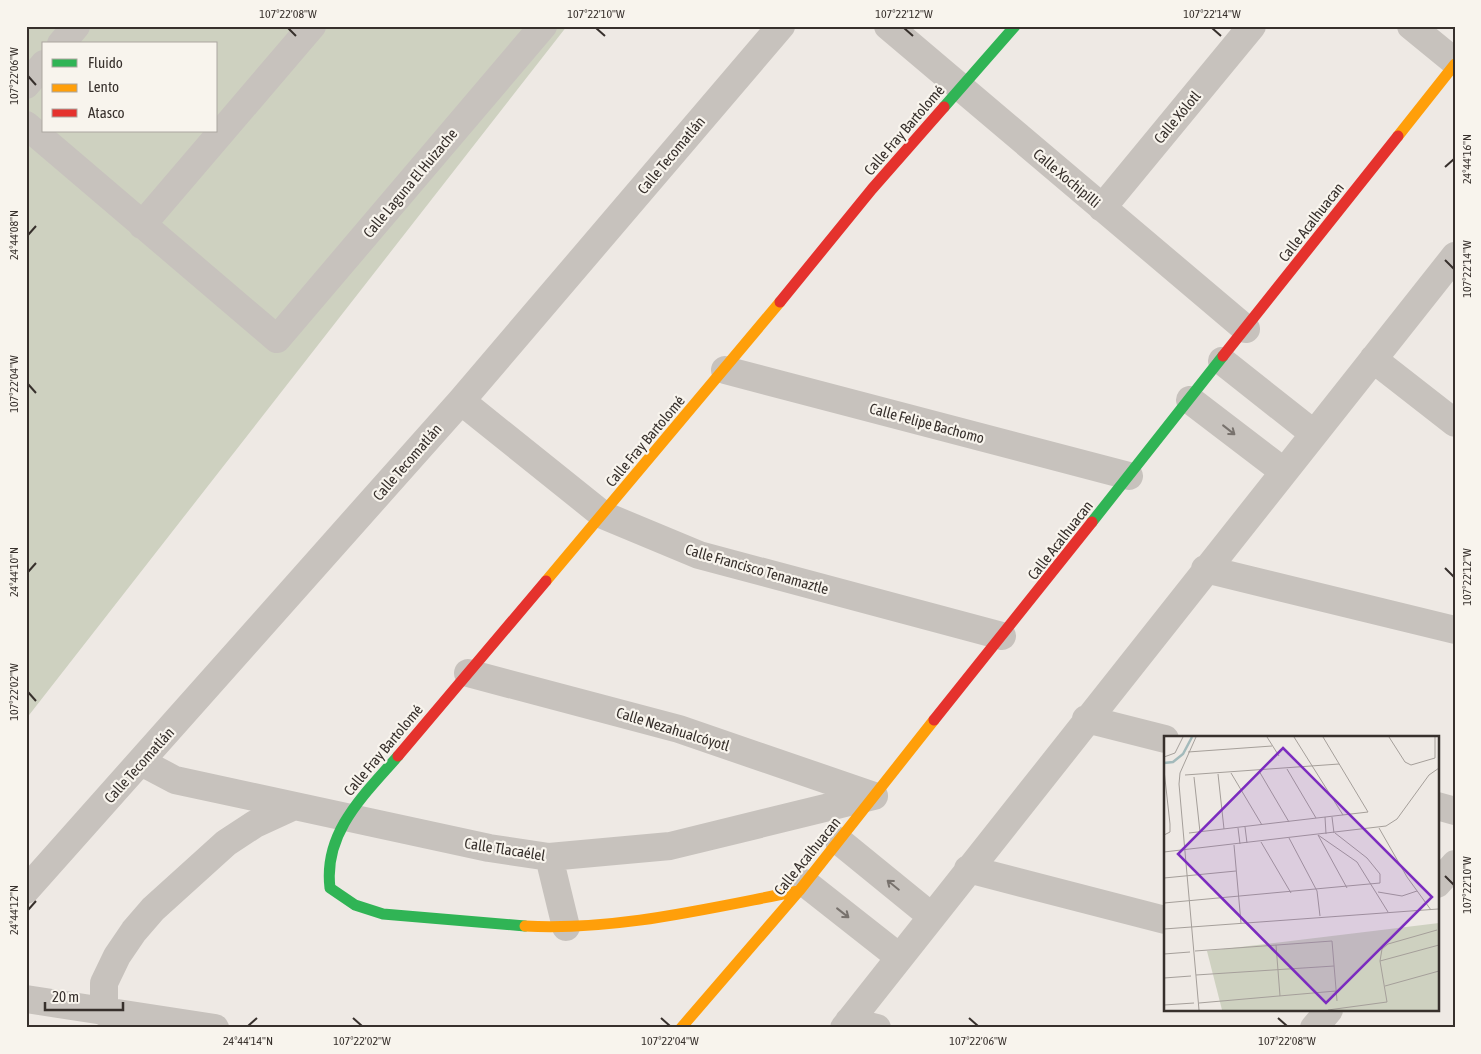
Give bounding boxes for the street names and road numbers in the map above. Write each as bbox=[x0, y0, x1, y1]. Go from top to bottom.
street label: Calle Fray Bartolomé bbox=[860, 81, 948, 178]
street label: Calle Xólotl bbox=[1150, 87, 1204, 147]
street label: Calle Tecomatlán bbox=[634, 113, 708, 197]
street label: Calle Laguna El Huizache bbox=[359, 125, 461, 241]
street label: Calle Xochipilli bbox=[1030, 145, 1104, 211]
street label: Calle Acalhuacan bbox=[1275, 179, 1347, 265]
street label: Calle Fray Bartolomé bbox=[602, 392, 688, 490]
street label: Calle Felipe Bachomo bbox=[868, 399, 986, 447]
street label: Calle Tecomatlán bbox=[369, 420, 445, 504]
street label: Calle Acalhuacan bbox=[1024, 497, 1096, 583]
street label: Calle Francisco Tenamaztle bbox=[683, 540, 831, 598]
street label: Calle Fray Bartolomé bbox=[340, 701, 426, 799]
street label: Calle Nezahualcóyotl bbox=[614, 704, 732, 754]
street label: Calle Tecomatlán bbox=[101, 724, 177, 806]
street label: Calle Acalhuacan bbox=[770, 814, 844, 898]
street label: Calle Tlacaélel bbox=[463, 834, 547, 864]

